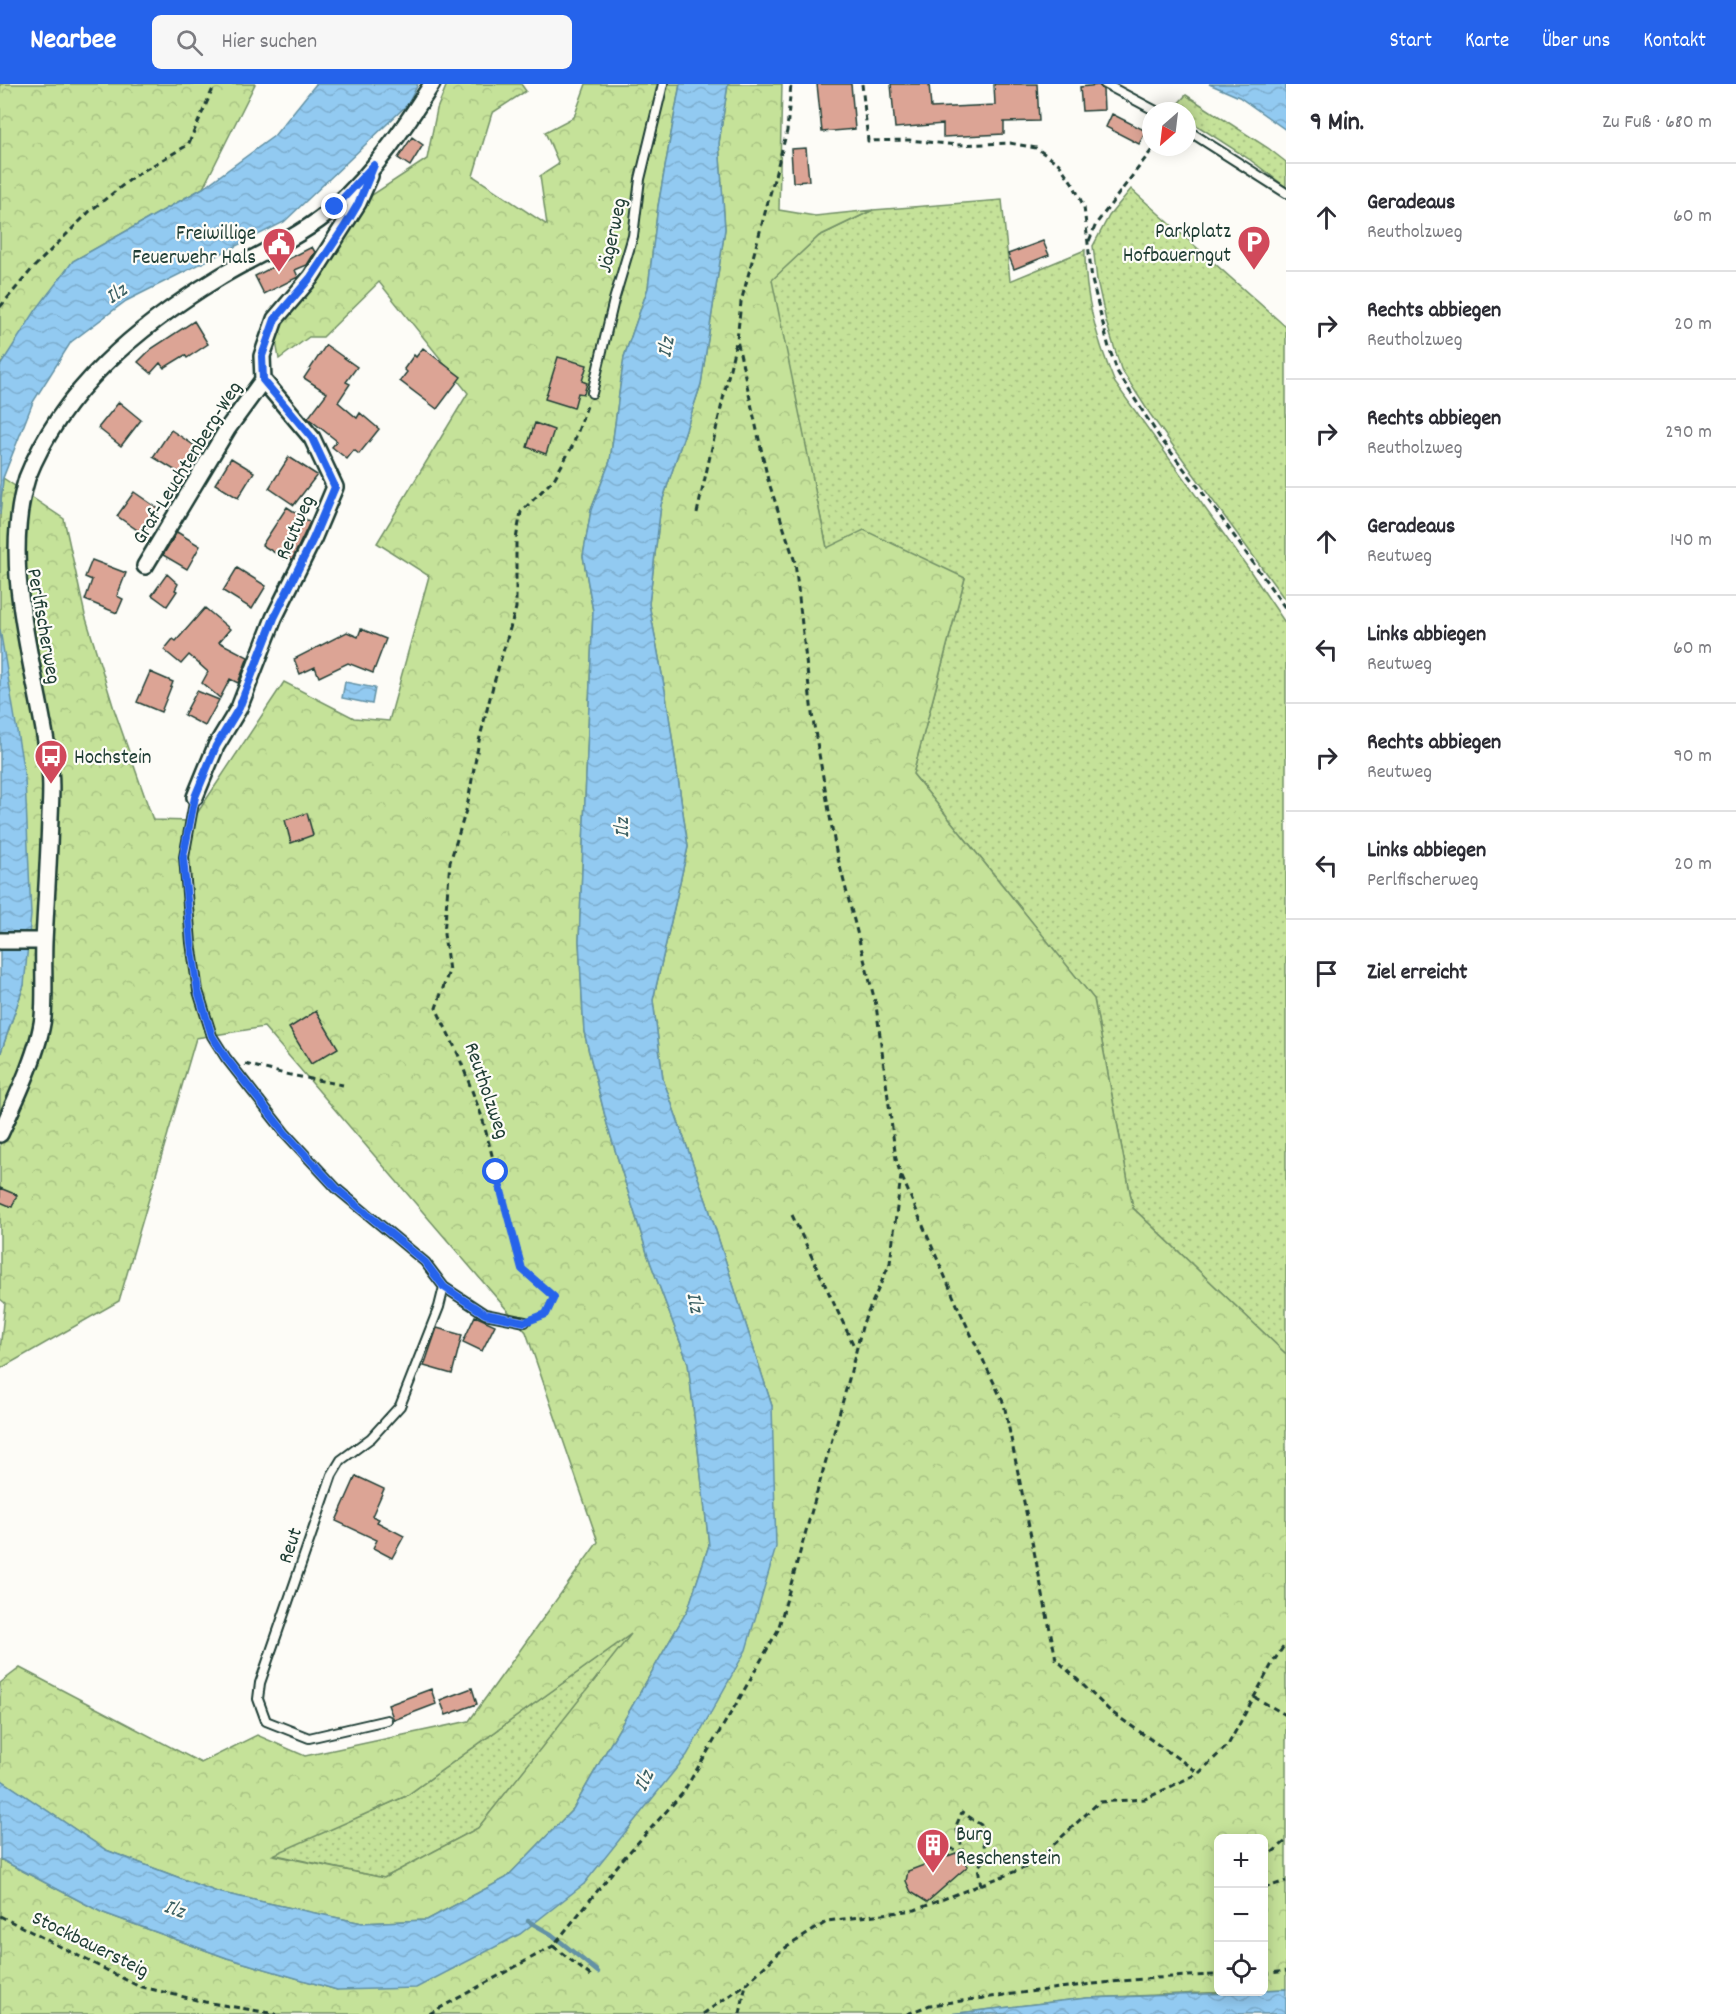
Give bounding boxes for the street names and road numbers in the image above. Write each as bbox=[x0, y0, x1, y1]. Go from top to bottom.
street label: Jägerweg bbox=[591, 195, 637, 276]
street label: Graf-Leuchtenberg-Weg bbox=[126, 376, 251, 551]
street label: Reutweg bbox=[269, 491, 324, 565]
street label: Perlfischerweg bbox=[17, 566, 67, 687]
street label: Reutholzweg bbox=[455, 1039, 516, 1143]
street label: Reut bbox=[272, 1524, 312, 1568]
street label: Stockbauersteig bbox=[26, 1904, 153, 1987]

